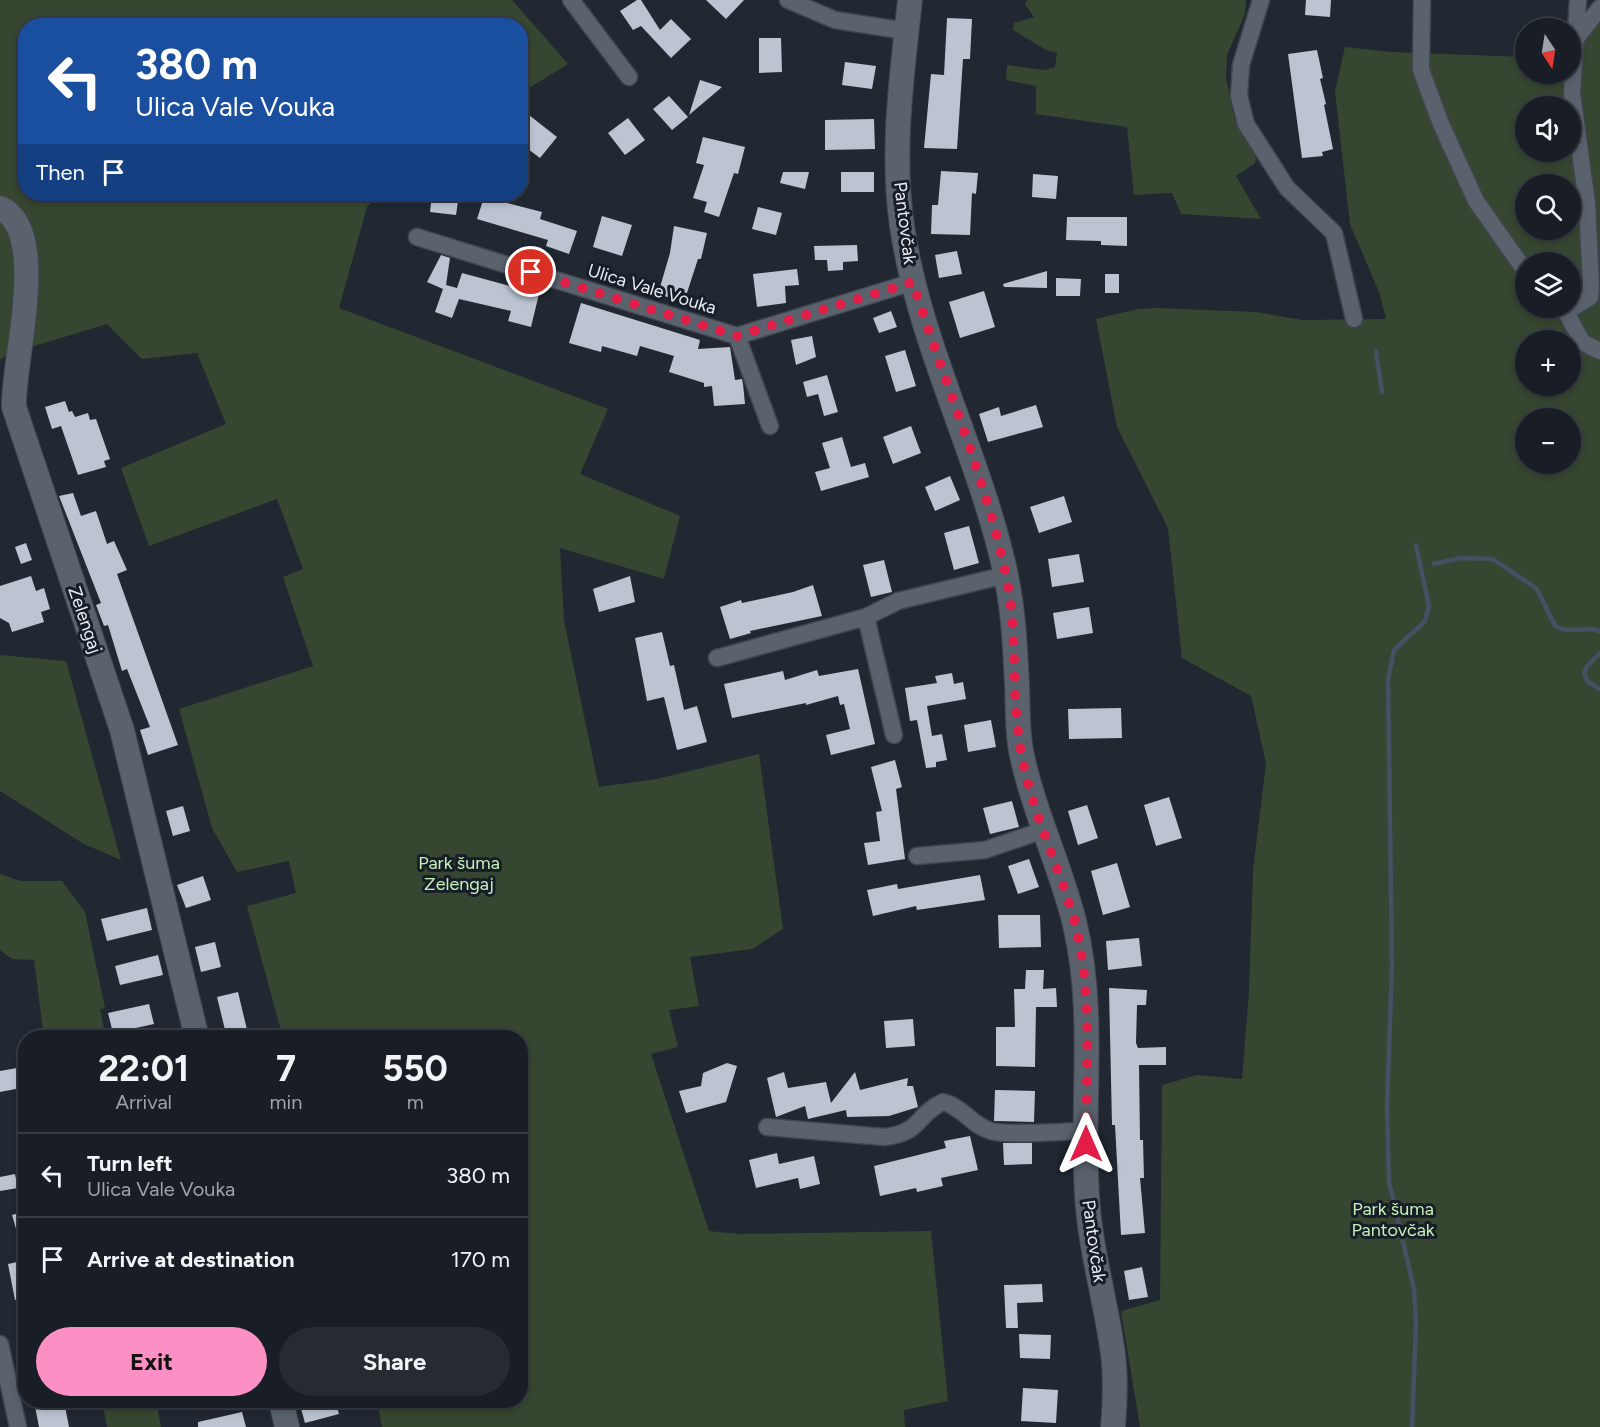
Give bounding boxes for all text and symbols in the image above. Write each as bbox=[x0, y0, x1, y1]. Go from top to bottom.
north arrow bbox=[1515, 18, 1581, 84]
map controls bbox=[1515, 18, 1581, 474]
text: 380 m bbox=[135, 39, 258, 90]
icon: left bbox=[36, 42, 114, 120]
text: Ulica Vale Vouka bbox=[135, 90, 335, 123]
button: sound bbox=[1515, 96, 1581, 162]
icon: arrive bbox=[97, 156, 130, 189]
text: Then bbox=[36, 159, 85, 186]
button: search bbox=[1515, 174, 1581, 240]
street label: Pantovčak bbox=[889, 180, 921, 266]
pin bbox=[505, 246, 556, 297]
button: layers bbox=[1515, 252, 1581, 318]
icon: arrive bbox=[514, 255, 547, 288]
street label: Ulica Vale Vouka bbox=[585, 259, 719, 319]
button: + bbox=[1515, 330, 1581, 396]
button: − bbox=[1515, 408, 1581, 474]
street label: Zelengaj bbox=[63, 583, 107, 657]
park label: Park šuma Zelengaj bbox=[418, 852, 500, 895]
text: 22:01 bbox=[98, 1047, 189, 1090]
text: 7 bbox=[276, 1047, 296, 1090]
text: 550 bbox=[383, 1047, 448, 1090]
text: Arrival bbox=[116, 1090, 172, 1114]
text: min bbox=[270, 1090, 302, 1114]
text: m bbox=[407, 1090, 424, 1114]
position arrow bbox=[1054, 1112, 1118, 1176]
text: Turn left bbox=[87, 1150, 173, 1177]
icon: left bbox=[36, 1159, 69, 1192]
text: 380 m bbox=[446, 1162, 510, 1189]
text: Ulica Vale Vouka bbox=[87, 1177, 235, 1201]
street label: Pantovčak bbox=[1077, 1198, 1111, 1284]
park label: Park šuma Pantovčak bbox=[1351, 1198, 1435, 1241]
icon: arrive bbox=[36, 1243, 69, 1276]
text: Arrive at destination bbox=[87, 1246, 295, 1273]
text: 170 m bbox=[451, 1246, 510, 1273]
button: Exit bbox=[36, 1327, 267, 1396]
button: Share bbox=[279, 1327, 510, 1396]

